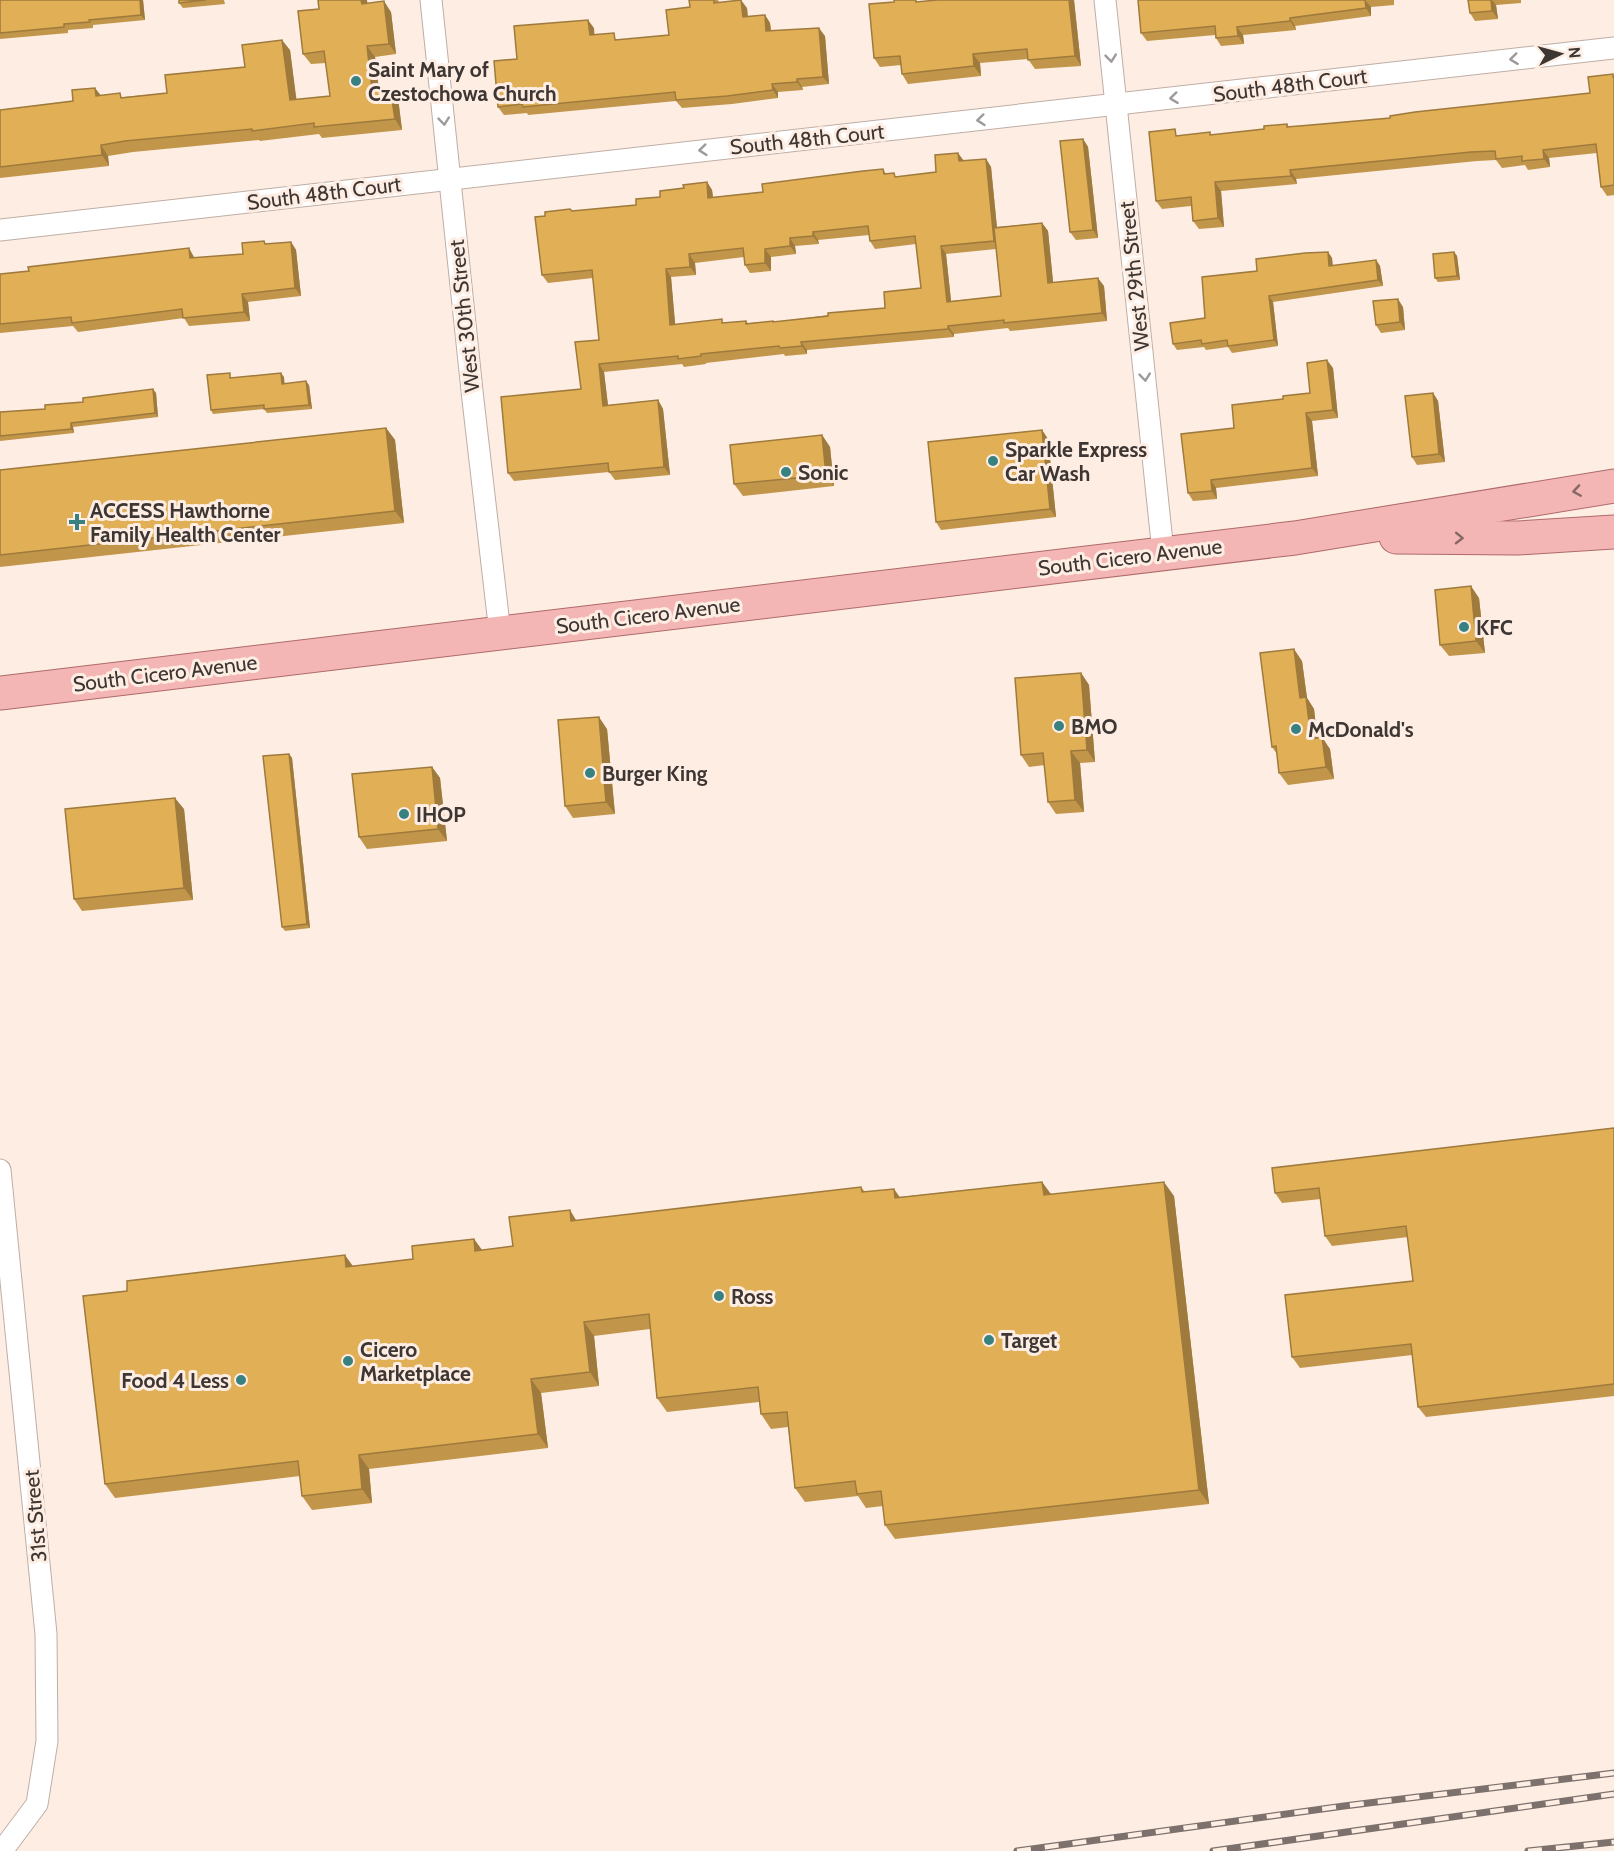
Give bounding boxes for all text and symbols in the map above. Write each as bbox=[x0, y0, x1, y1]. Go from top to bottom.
north arrow bbox=[1530, 24, 1590, 84]
text: N bbox=[1564, 46, 1584, 59]
one-way arrow bbox=[1510, 53, 1519, 65]
one-way arrow bbox=[1104, 54, 1117, 63]
place label: Saint Mary of Czestochowa Church bbox=[368, 57, 557, 106]
street label: South 48th Court bbox=[1212, 63, 1368, 107]
marker: Saint Mary of Czestochowa Church bbox=[349, 74, 363, 88]
one-way arrow bbox=[1170, 91, 1179, 104]
one-way arrow bbox=[976, 113, 985, 126]
one-way arrow bbox=[437, 116, 450, 125]
street label: South 48th Court bbox=[729, 118, 885, 160]
one-way arrow bbox=[699, 143, 708, 156]
street label: South 48th Court bbox=[246, 171, 402, 215]
street label: West 29th Street bbox=[1114, 200, 1154, 352]
street label: West 30th Street bbox=[444, 238, 484, 394]
one-way arrow bbox=[1138, 373, 1151, 382]
place label: Sparkle Express Car Wash bbox=[1005, 437, 1147, 486]
marker: Sparkle Express Car Wash bbox=[986, 454, 1000, 468]
place label: Sonic bbox=[798, 460, 849, 485]
marker: Sonic bbox=[779, 465, 793, 479]
one-way arrow bbox=[1572, 485, 1581, 497]
place label: ACCESS Hawthorne Family Health Center bbox=[90, 498, 281, 547]
marker: ACCESS Hawthorne Family Health Center bbox=[68, 513, 86, 531]
one-way arrow bbox=[1454, 531, 1463, 544]
street label: South Cicero Avenue bbox=[1036, 533, 1224, 581]
street label: South Cicero Avenue bbox=[554, 591, 742, 639]
place label: KFC bbox=[1476, 615, 1513, 640]
marker: KFC bbox=[1457, 620, 1471, 634]
street label: South Cicero Avenue bbox=[71, 649, 259, 697]
place label: BMO bbox=[1071, 714, 1118, 739]
place label: McDonald's bbox=[1308, 717, 1414, 742]
marker: BMO bbox=[1052, 719, 1066, 733]
marker: McDonald's bbox=[1289, 722, 1303, 736]
place label: Burger King bbox=[602, 761, 708, 786]
marker: Burger King bbox=[583, 766, 597, 780]
place label: IHOP bbox=[416, 802, 466, 827]
marker: IHOP bbox=[397, 807, 411, 821]
place label: Ross bbox=[731, 1284, 774, 1309]
marker: Ross bbox=[712, 1289, 726, 1303]
place label: Target bbox=[1001, 1328, 1057, 1353]
marker: Target bbox=[982, 1333, 996, 1347]
place label: Cicero Marketplace bbox=[360, 1337, 471, 1386]
marker: Cicero Marketplace bbox=[341, 1354, 355, 1368]
place label: Food 4 Less bbox=[121, 1368, 229, 1393]
marker: Food 4 Less bbox=[234, 1373, 248, 1387]
street label: 31st Street bbox=[19, 1469, 51, 1563]

